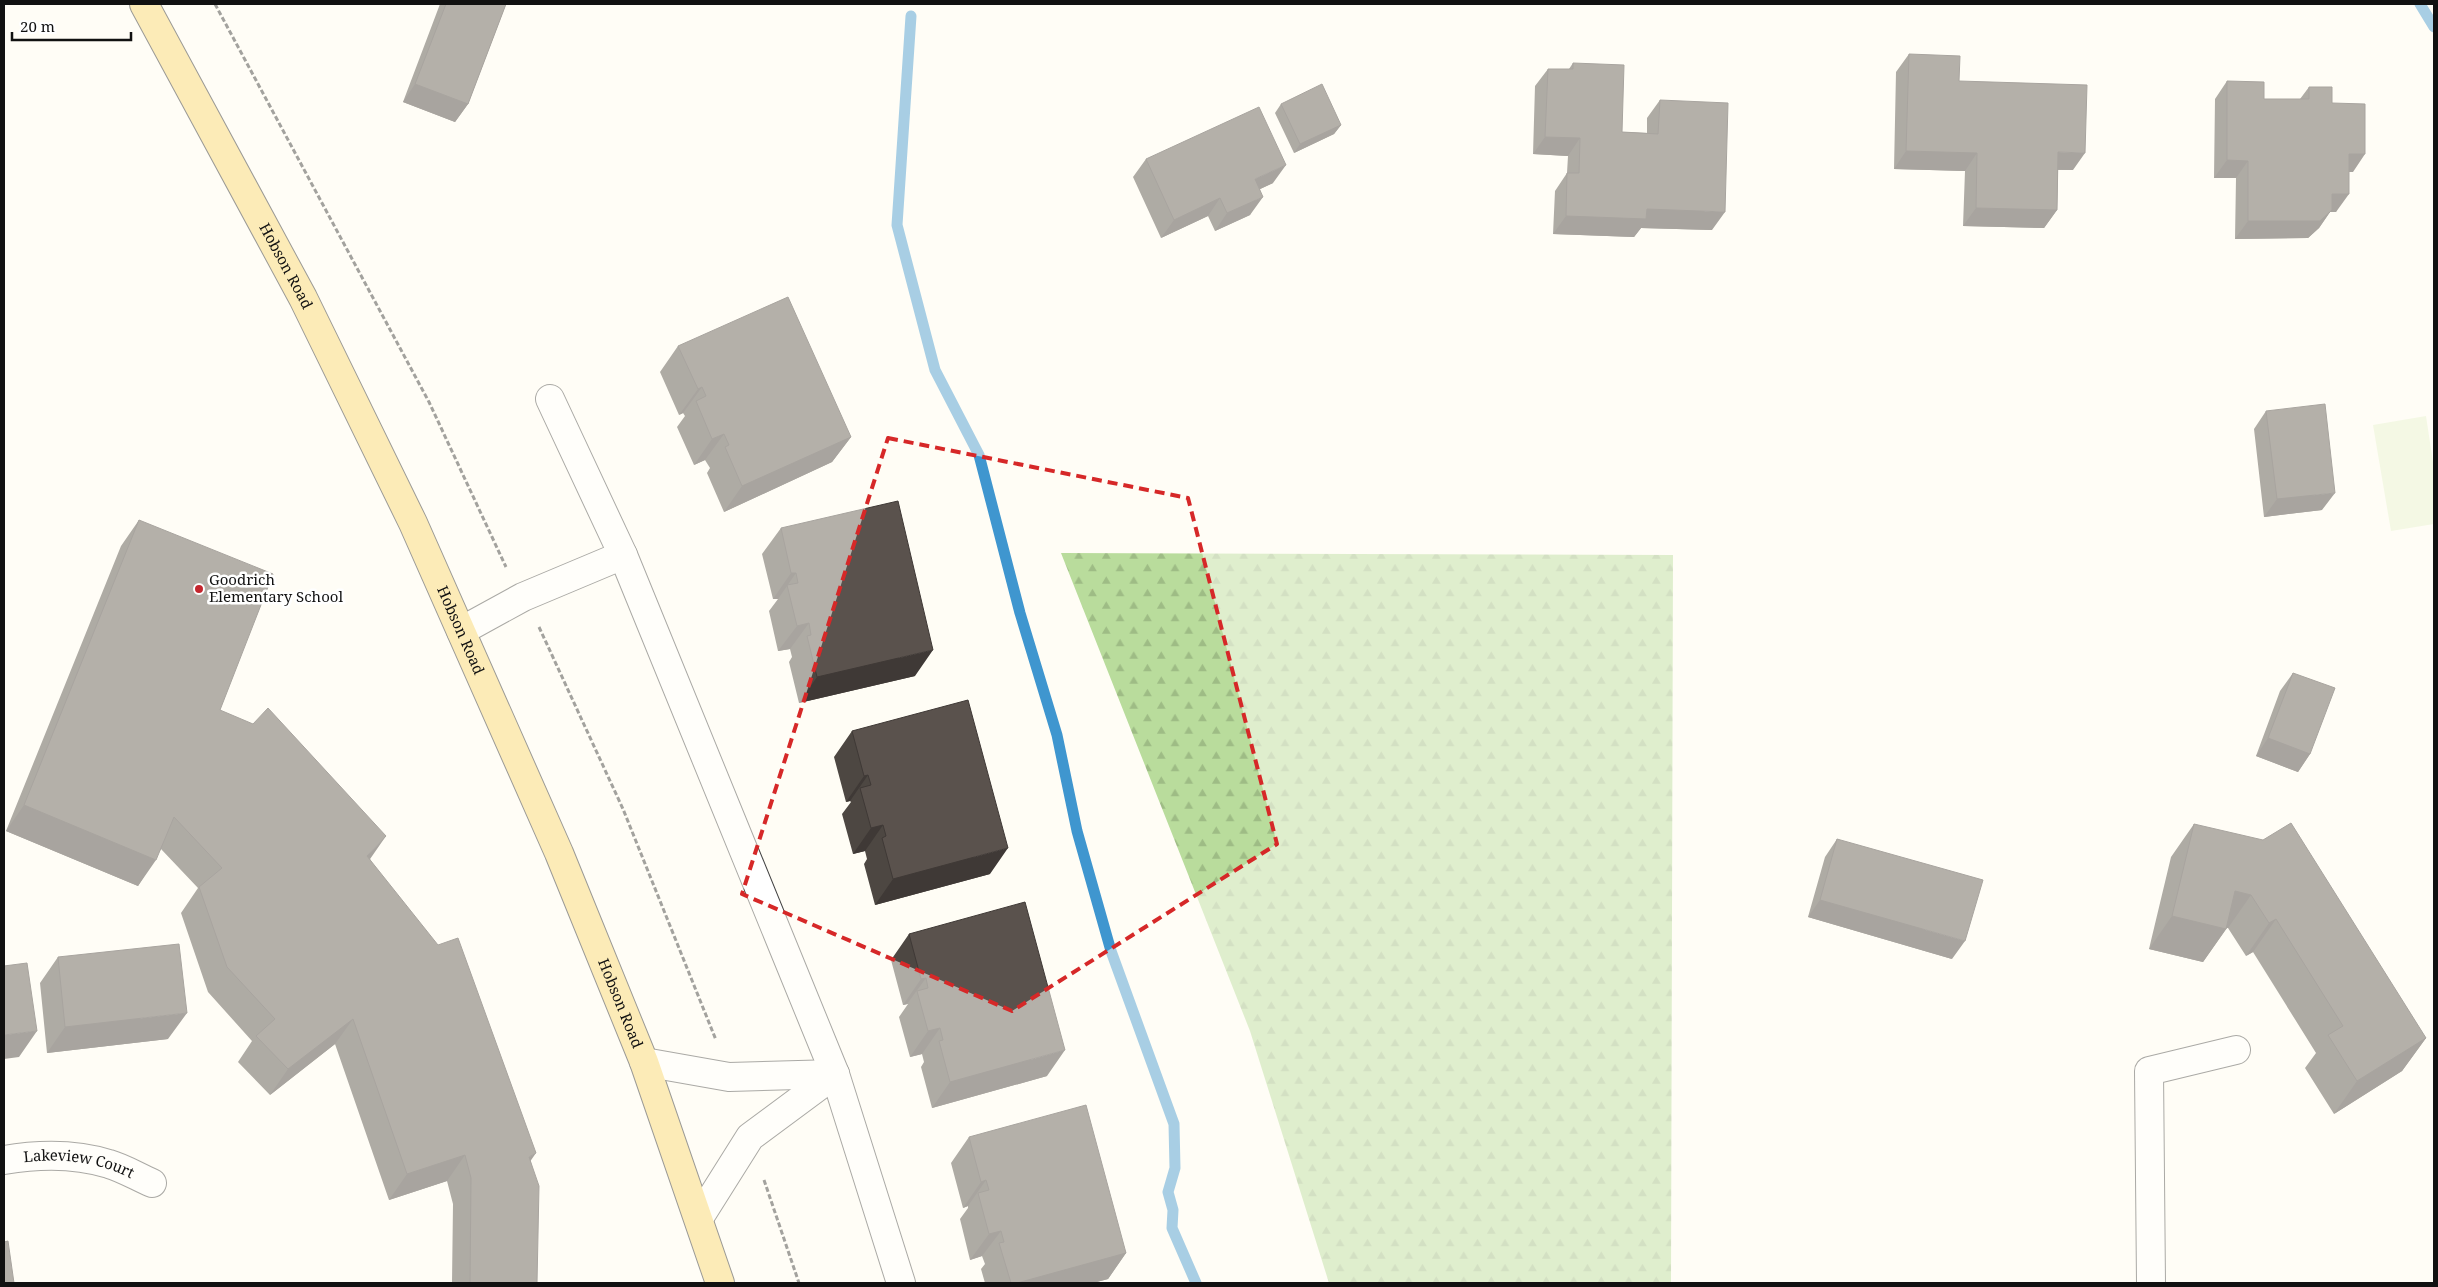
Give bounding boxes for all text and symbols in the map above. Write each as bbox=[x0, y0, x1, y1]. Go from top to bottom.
scale bar bbox=[12, 10, 131, 42]
text: 20 m bbox=[20, 16, 55, 36]
street label: Hobson Road bbox=[255, 219, 318, 312]
place label: Goodrich Elementary School bbox=[209, 569, 343, 606]
street label: Hobson Road bbox=[433, 582, 490, 677]
marker: Goodrich Elementary School bbox=[193, 583, 205, 595]
street label: Hobson Road bbox=[594, 955, 648, 1051]
street label: Lakeview Court bbox=[23, 1145, 138, 1182]

